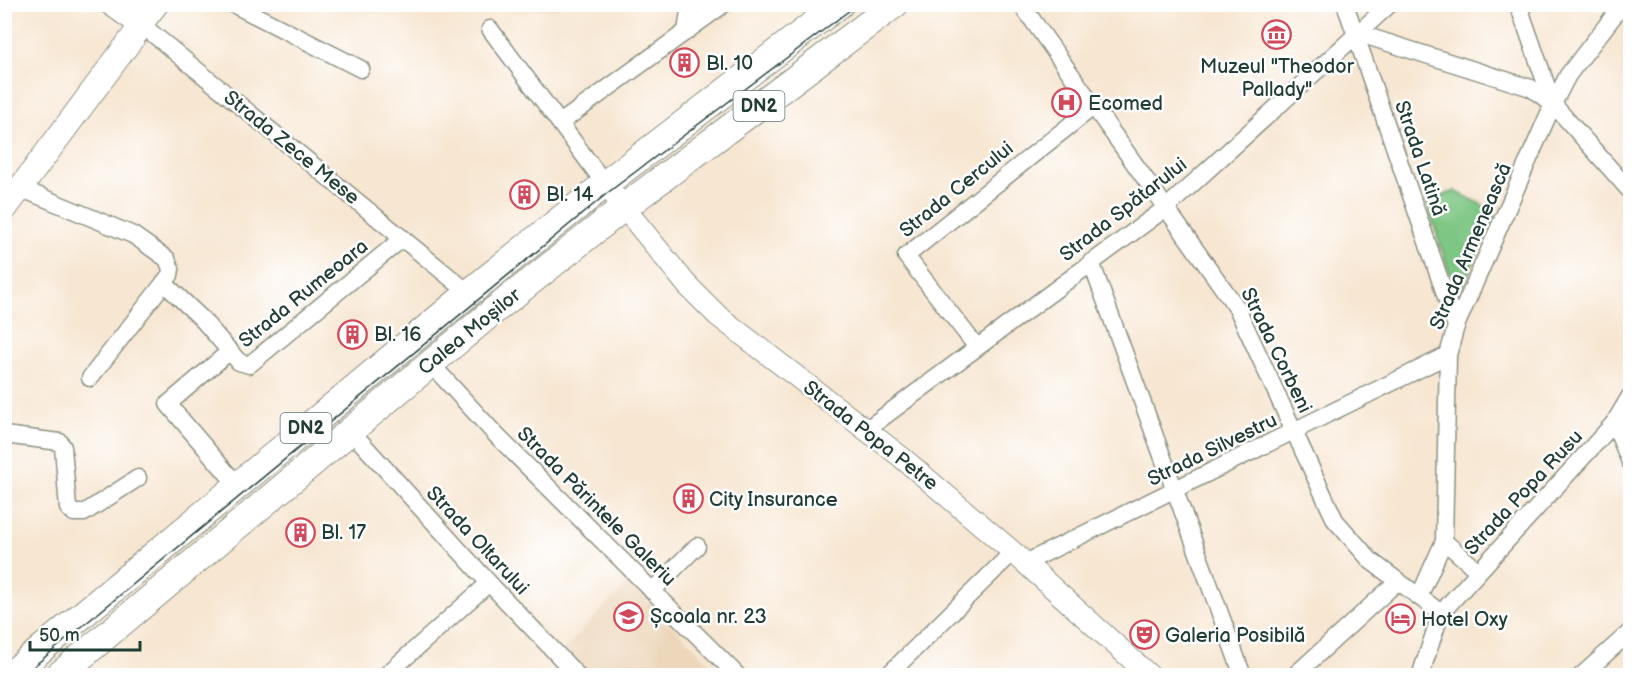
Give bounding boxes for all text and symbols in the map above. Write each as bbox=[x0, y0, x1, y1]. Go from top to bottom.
museum icon: Muzeul "Theodor Pallady" bbox=[1261, 19, 1293, 51]
building icon: Bl. 10 bbox=[669, 47, 701, 79]
place label: Bl. 10 bbox=[706, 52, 753, 76]
place label: Muzeul "Theodor Pallady" bbox=[1200, 55, 1355, 102]
street label: Strada Zece Mese bbox=[219, 86, 364, 210]
hospital icon: Ecomed bbox=[1051, 87, 1083, 119]
road number: DN2 bbox=[734, 91, 784, 121]
place label: Ecomed bbox=[1088, 92, 1163, 116]
street label: Strada Latină bbox=[1389, 98, 1451, 219]
street label: Strada Cercului bbox=[895, 137, 1018, 243]
street label: Strada Spătarului bbox=[1055, 153, 1192, 267]
street label: Strada Armenească bbox=[1425, 159, 1517, 333]
building icon: Bl. 14 bbox=[509, 178, 541, 210]
place label: Bl. 14 bbox=[546, 183, 593, 207]
street label: Strada Rumeoara bbox=[234, 234, 373, 353]
street label: Calea Moșilor bbox=[414, 283, 526, 380]
street label: Strada Corbeni bbox=[1235, 284, 1317, 417]
building icon: Bl. 16 bbox=[337, 318, 369, 350]
place label: Bl. 16 bbox=[374, 323, 421, 347]
street label: Strada Popa Petre bbox=[798, 376, 943, 496]
street label: Strada Silvestru bbox=[1144, 408, 1281, 492]
road number: DN2 bbox=[280, 413, 332, 443]
street label: Strada Părintele Galeriu bbox=[512, 422, 681, 591]
street label: Strada Popa Rusu bbox=[1460, 425, 1588, 560]
street label: Strada Oltarului bbox=[421, 481, 534, 600]
building icon: City Insurance bbox=[672, 483, 704, 515]
place label: City Insurance bbox=[709, 488, 838, 512]
building icon: Bl. 17 bbox=[284, 516, 316, 548]
place label: Bl. 17 bbox=[321, 521, 366, 545]
school or university icon: Școala nr. 23 bbox=[613, 600, 645, 632]
hotel icon: Hotel Oxy bbox=[1384, 603, 1416, 635]
place label: Școala nr. 23 bbox=[650, 605, 767, 629]
place label: Hotel Oxy bbox=[1421, 608, 1508, 632]
scale bar bbox=[30, 614, 140, 652]
theatre icon: Galeria Posibilă bbox=[1128, 619, 1160, 651]
place label: Galeria Posibilă bbox=[1165, 624, 1305, 648]
text: 50 m bbox=[39, 625, 80, 646]

